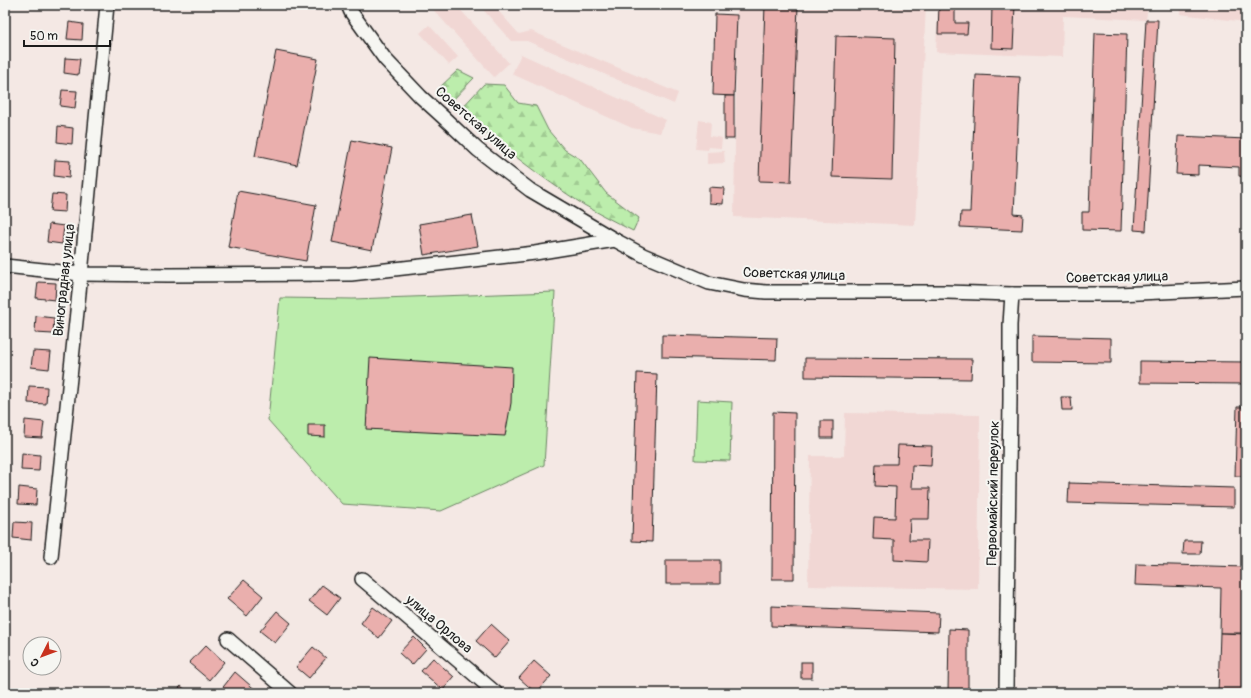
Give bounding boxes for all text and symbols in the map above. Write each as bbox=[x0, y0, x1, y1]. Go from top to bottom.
scale bar bbox=[24, 22, 110, 48]
text: 50 m bbox=[30, 29, 58, 44]
street label: Советская улица bbox=[432, 83, 520, 163]
street label: Виноградная улица bbox=[50, 223, 78, 337]
street label: Советская улица bbox=[743, 264, 845, 284]
street label: Советская улица bbox=[1066, 268, 1168, 286]
street label: Первомайский переулок bbox=[983, 421, 1003, 565]
street label: улица Орлова bbox=[401, 591, 476, 657]
north arrow bbox=[22, 636, 62, 676]
text: С bbox=[28, 655, 42, 669]

